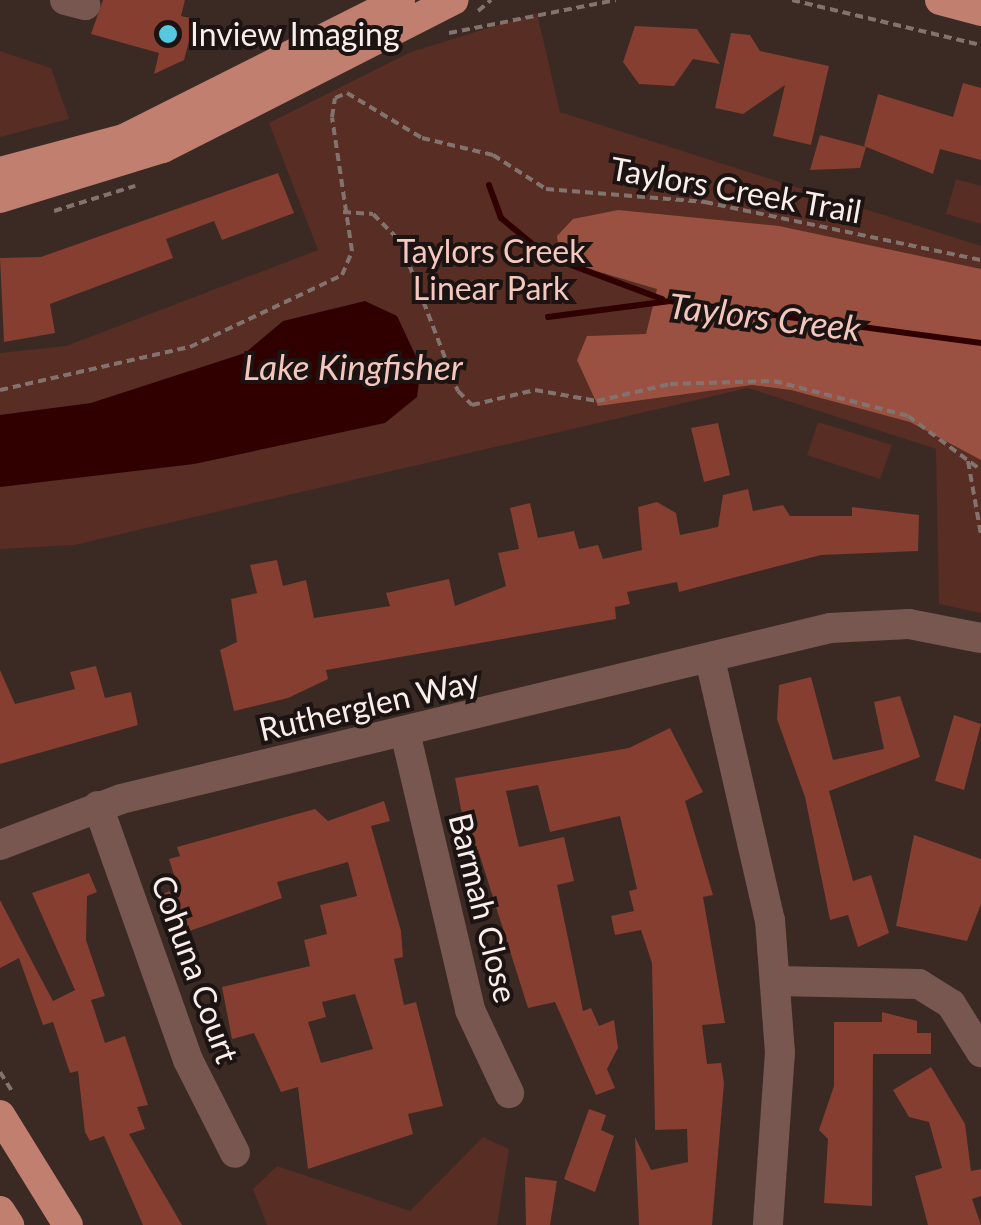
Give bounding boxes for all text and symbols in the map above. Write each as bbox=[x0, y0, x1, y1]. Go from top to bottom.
place label: Inview Imaging bbox=[190, 15, 400, 53]
marker: Inview Imaging bbox=[155, 21, 181, 47]
street label: Taylors Creek Trail bbox=[607, 149, 865, 231]
park label: Taylors Creek Linear Park bbox=[397, 233, 585, 308]
water label: Taylors Creek bbox=[667, 283, 863, 349]
water label: Lake Kingfisher bbox=[243, 345, 463, 387]
street label: Rutherglen Way bbox=[255, 661, 483, 749]
street label: Barmah Close bbox=[441, 809, 525, 1007]
street label: Cohuna Court bbox=[143, 870, 247, 1068]

